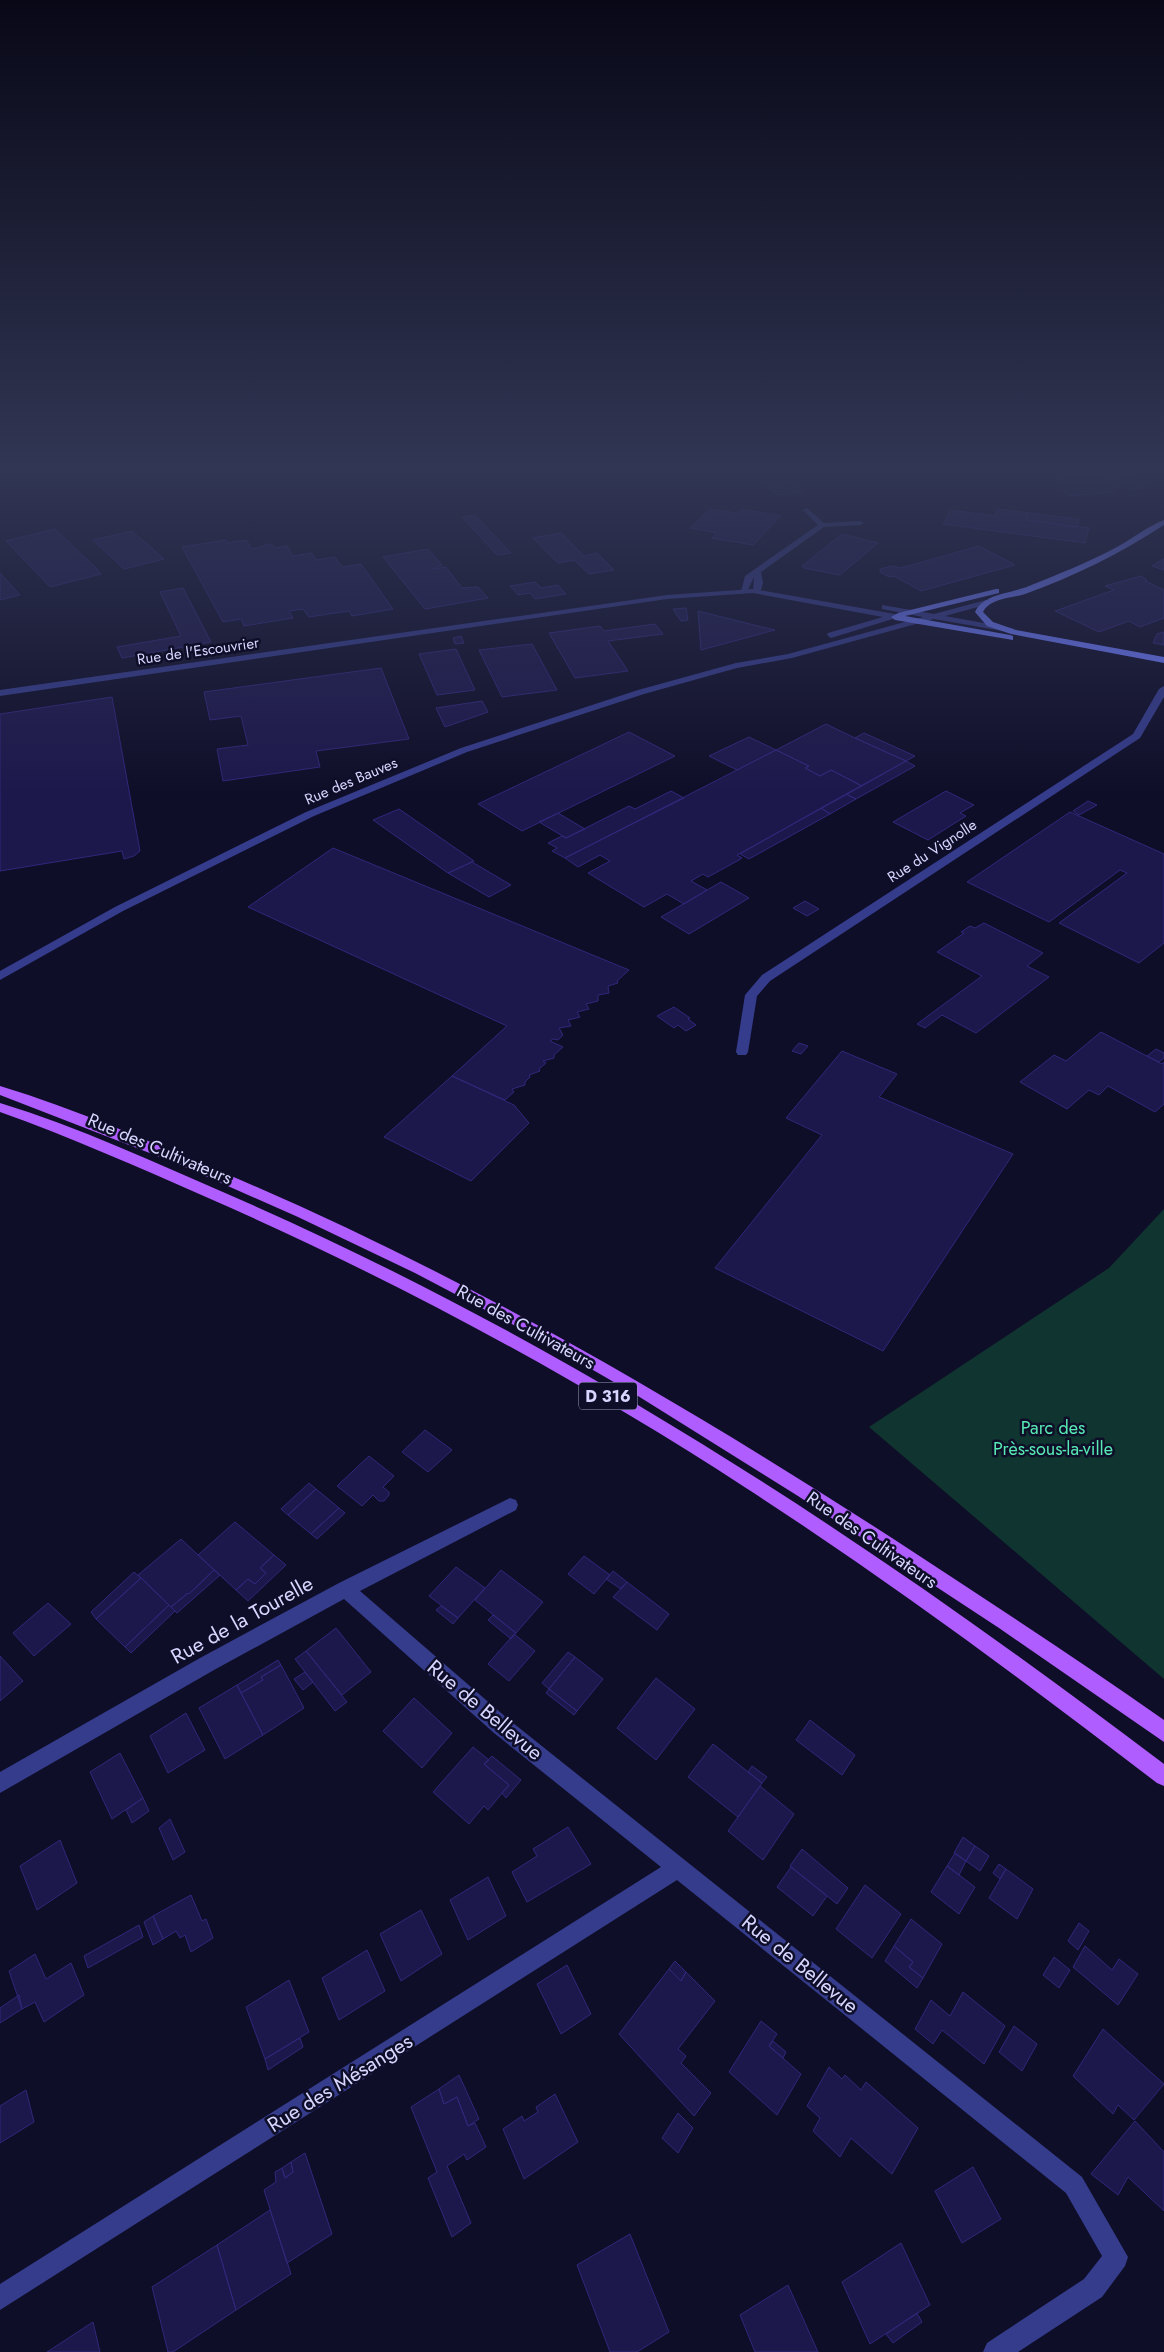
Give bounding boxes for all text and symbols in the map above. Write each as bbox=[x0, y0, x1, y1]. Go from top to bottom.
street label: Rue de l'Escouvrier bbox=[136, 631, 261, 670]
street label: Rue des Bauves bbox=[301, 752, 401, 810]
street label: Rue du Vignolle bbox=[883, 814, 981, 888]
street label: Rue des Cultivateurs bbox=[84, 1107, 236, 1191]
street label: Rue des Cultivateurs bbox=[452, 1278, 600, 1376]
road number: D 316 bbox=[579, 1382, 637, 1410]
park label: Parc des Près-sous-la-ville bbox=[993, 1415, 1113, 1462]
street label: Rue des Cultivateurs bbox=[801, 1485, 943, 1595]
street label: Rue de la Tourelle bbox=[165, 1568, 319, 1672]
street label: Rue de Bellevue bbox=[421, 1653, 549, 1767]
street label: Rue de Bellevue bbox=[735, 1907, 865, 2021]
street label: Rue des Mésanges bbox=[262, 2026, 418, 2140]

